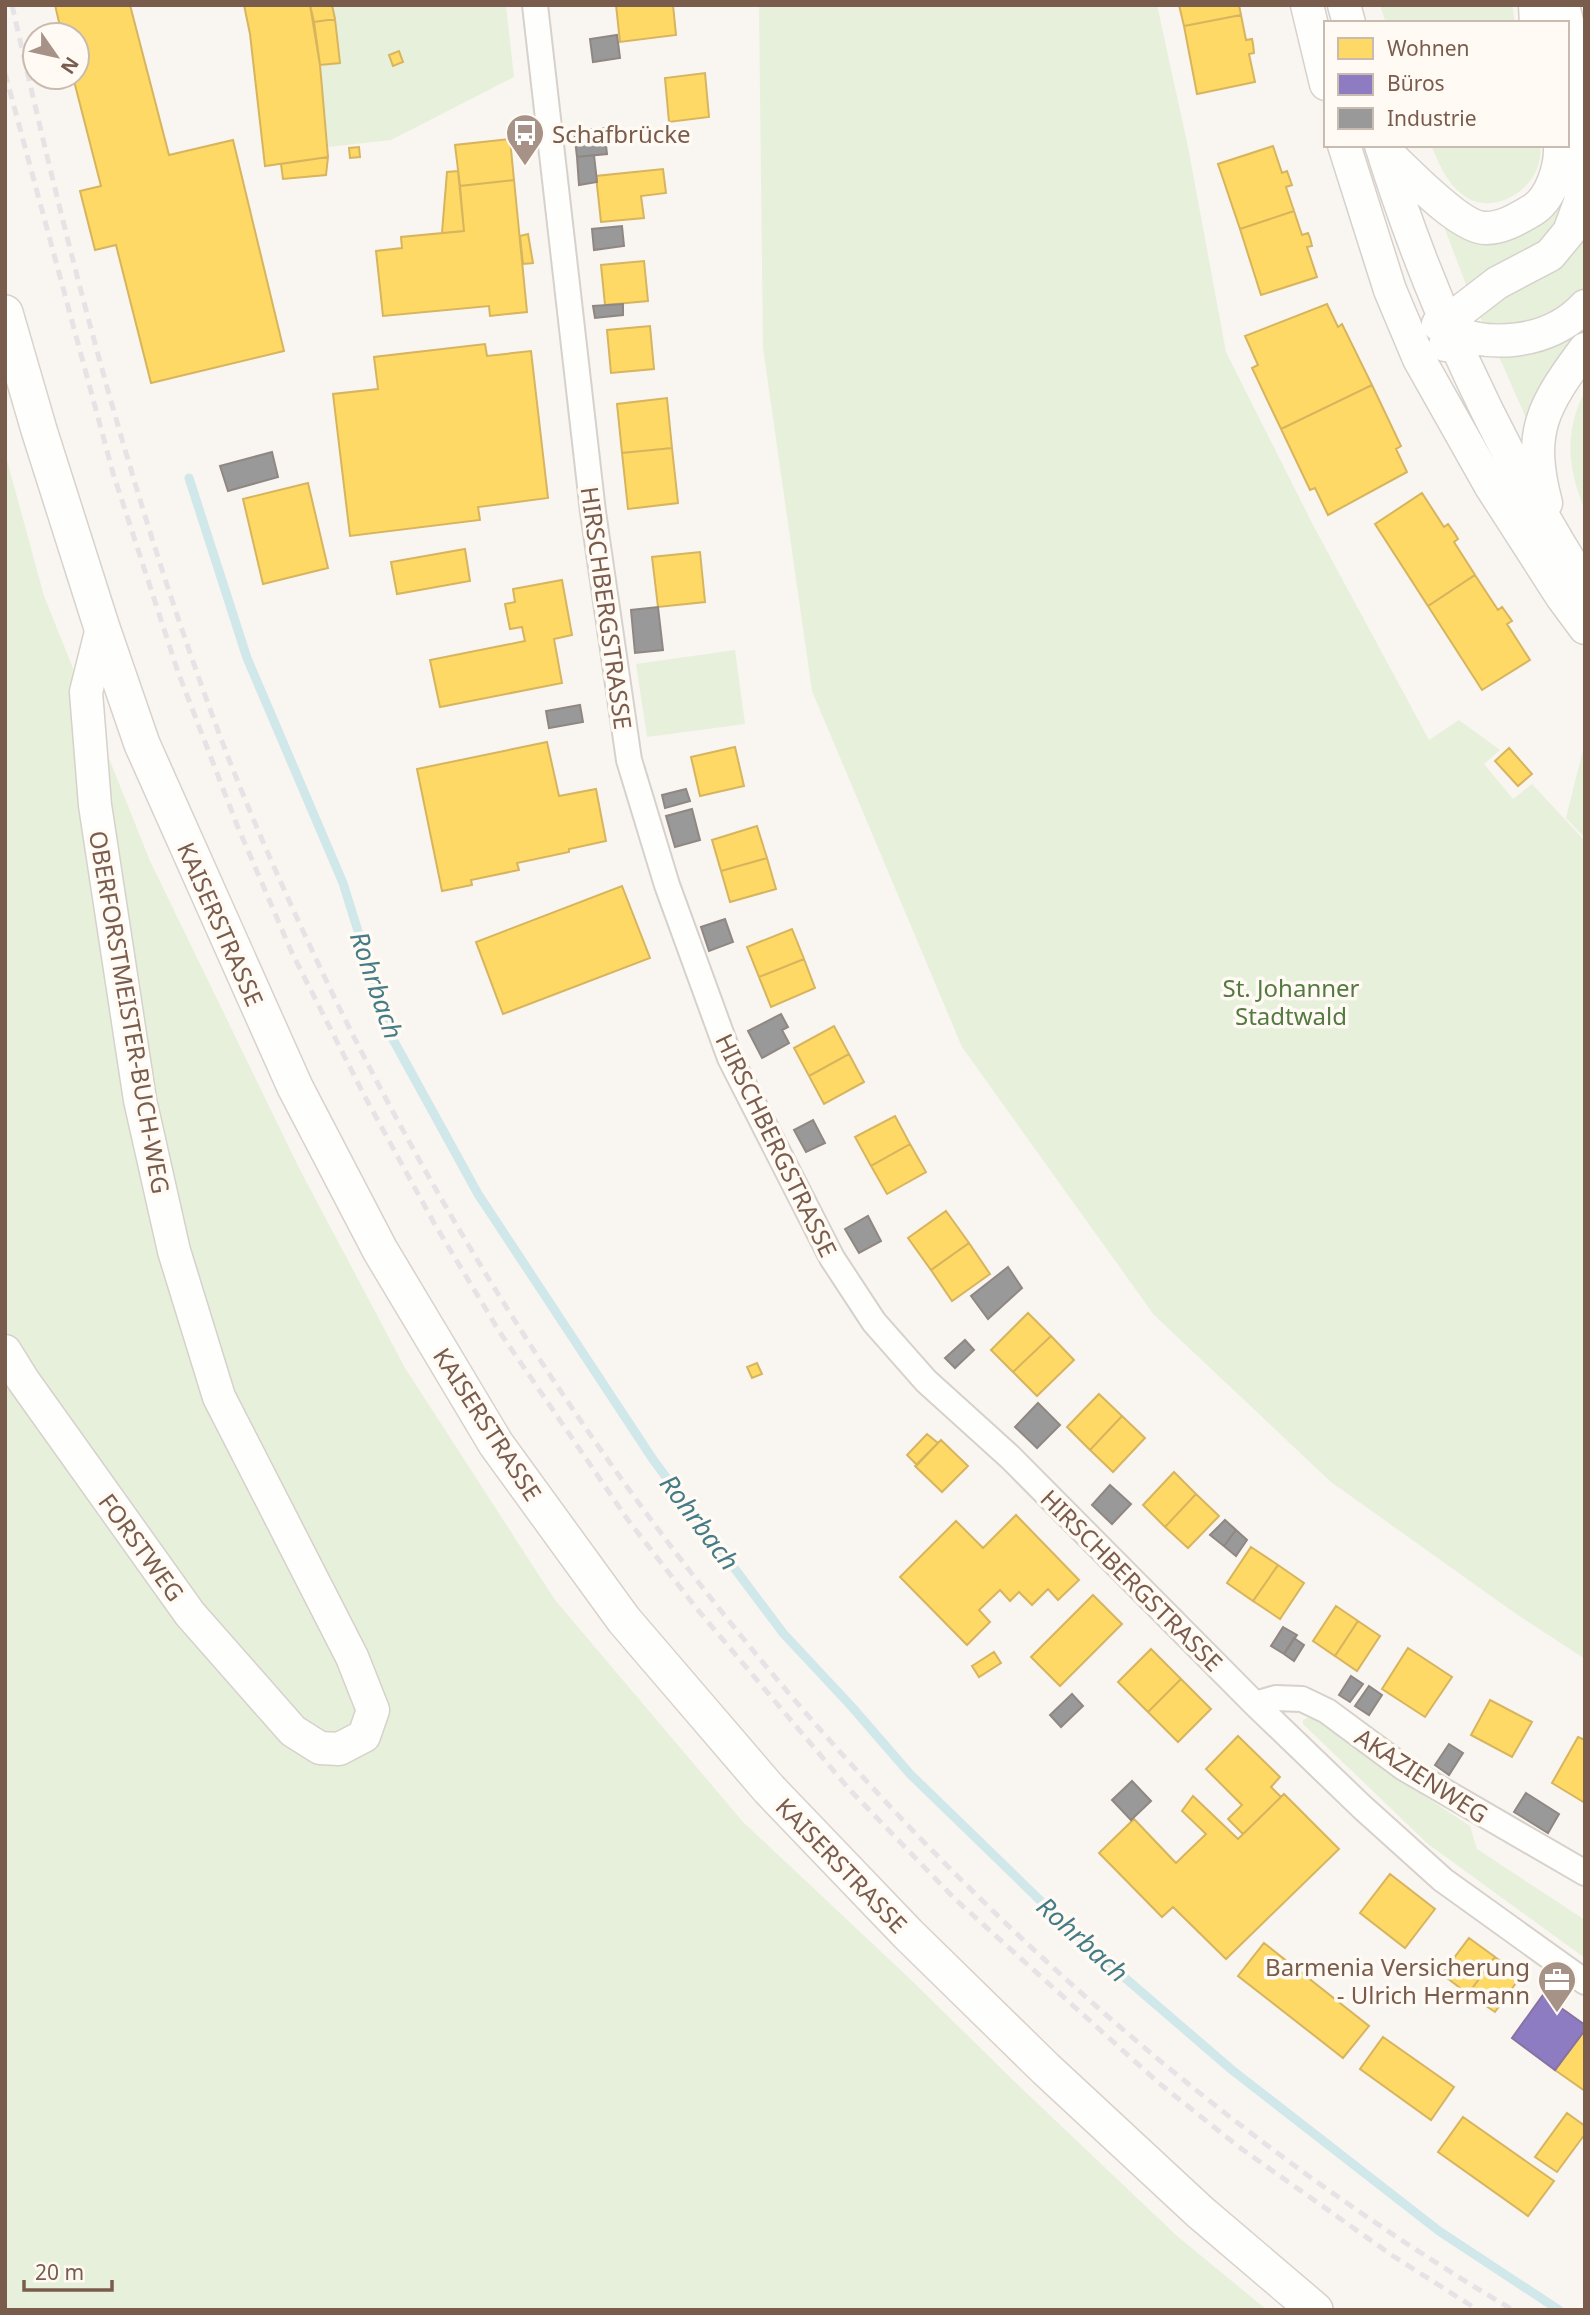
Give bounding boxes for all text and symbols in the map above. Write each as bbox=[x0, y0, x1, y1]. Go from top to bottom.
north arrow bbox=[21, 21, 91, 91]
legend bbox=[1324, 21, 1569, 147]
text: Wohnen bbox=[1387, 34, 1470, 62]
text: N bbox=[55, 52, 85, 79]
text: Büros bbox=[1387, 69, 1445, 97]
text: Industrie bbox=[1387, 104, 1477, 132]
bus stop icon: Schafbrücke bbox=[504, 112, 546, 167]
place label: Schafbrücke bbox=[552, 117, 691, 150]
street label: HIRSCHBERGSTRASSE bbox=[574, 484, 640, 732]
street label: OBERFORSTMEISTER-BUCH-WEG bbox=[82, 828, 178, 1196]
street label: KAISERSTRASSE bbox=[170, 837, 272, 1011]
water label: Rohrbach bbox=[342, 926, 412, 1044]
park label: St. Johanner Stadtwald bbox=[1223, 971, 1360, 1032]
street label: HIRSCHBERGSTRASSE bbox=[709, 1028, 845, 1262]
street label: KAISERSTRASSE bbox=[426, 1341, 550, 1507]
water label: Rohrbach bbox=[652, 1467, 748, 1577]
street label: HIRSCHBERGSTRASSE bbox=[1034, 1482, 1230, 1678]
street label: FORSTWEG bbox=[92, 1486, 192, 1608]
street label: AKAZIENWEG bbox=[1349, 1720, 1495, 1830]
street label: KAISERSTRASSE bbox=[769, 1790, 915, 1940]
water label: Rohrbach bbox=[1029, 1888, 1137, 1990]
place label: Barmenia Versicherung - Ulrich Hermann bbox=[1265, 1950, 1530, 2011]
office icon: Barmenia Versicherung - Ulrich Hermann bbox=[1536, 1959, 1578, 2014]
scale bar bbox=[24, 2248, 112, 2292]
text: 20 m bbox=[35, 2258, 84, 2286]

